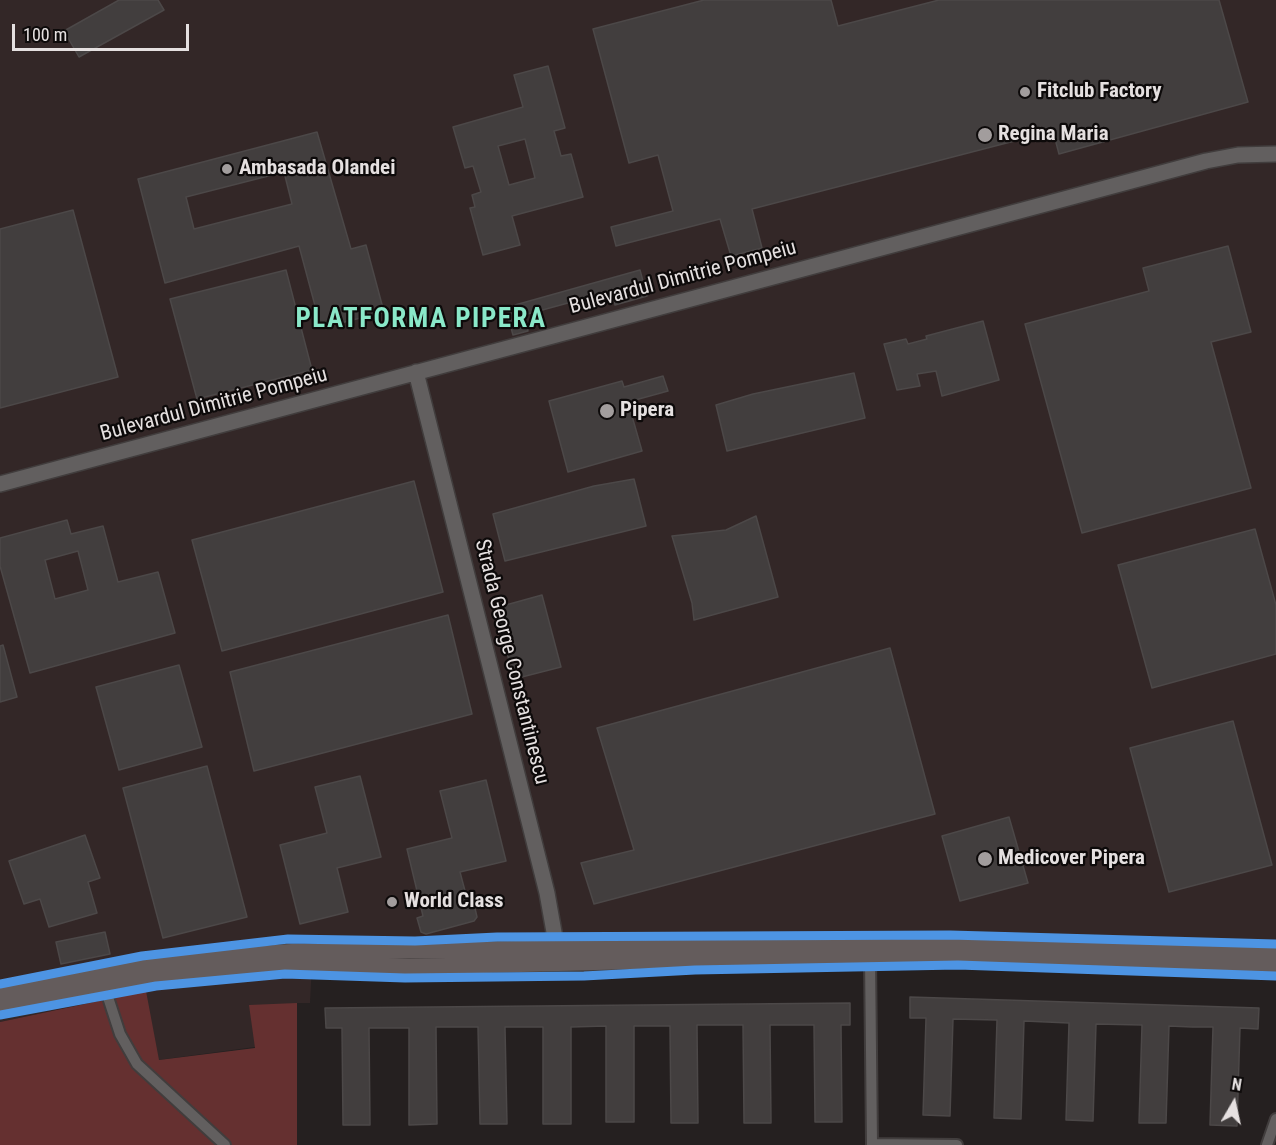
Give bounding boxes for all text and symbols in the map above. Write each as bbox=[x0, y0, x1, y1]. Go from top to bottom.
scale bar bbox=[15, 12, 192, 50]
text: 100 m bbox=[23, 24, 67, 45]
place label: Fitclub Factory bbox=[1037, 79, 1162, 105]
marker: Fitclub Factory bbox=[1018, 85, 1032, 99]
place label: Regina Maria bbox=[998, 122, 1109, 148]
marker: Regina Maria bbox=[976, 126, 994, 144]
place label: Ambasada Olandei bbox=[239, 156, 395, 182]
marker: Ambasada Olandei bbox=[220, 162, 234, 176]
street label: Bulevardul Dimitrie Pompeiu bbox=[567, 236, 799, 320]
district label: PLATFORMA PIPERA bbox=[295, 304, 547, 336]
street label: Bulevardul Dimitrie Pompeiu bbox=[98, 363, 330, 447]
place label: Pipera bbox=[620, 398, 674, 424]
marker: Pipera bbox=[598, 402, 616, 420]
street label: Strada George Constantinescu bbox=[468, 537, 554, 787]
place label: Medicover Pipera bbox=[998, 846, 1145, 872]
marker: Medicover Pipera bbox=[976, 850, 994, 868]
place label: World Class bbox=[404, 889, 504, 915]
marker: World Class bbox=[385, 895, 399, 909]
north arrow bbox=[1204, 1073, 1264, 1133]
text: N bbox=[1231, 1075, 1243, 1095]

